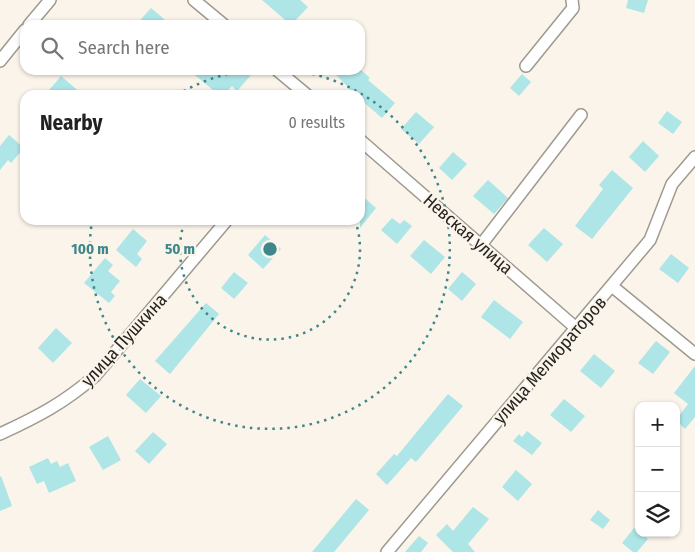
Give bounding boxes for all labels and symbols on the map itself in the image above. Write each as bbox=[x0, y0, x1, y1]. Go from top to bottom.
street label: Невская улица bbox=[419, 189, 518, 279]
text: 100 m bbox=[71, 240, 109, 258]
text: 50 m bbox=[165, 240, 195, 258]
centre of rings bbox=[261, 240, 279, 258]
street label: улица Пушкина bbox=[76, 289, 172, 391]
street label: улица Мелиораторов bbox=[489, 292, 611, 428]

